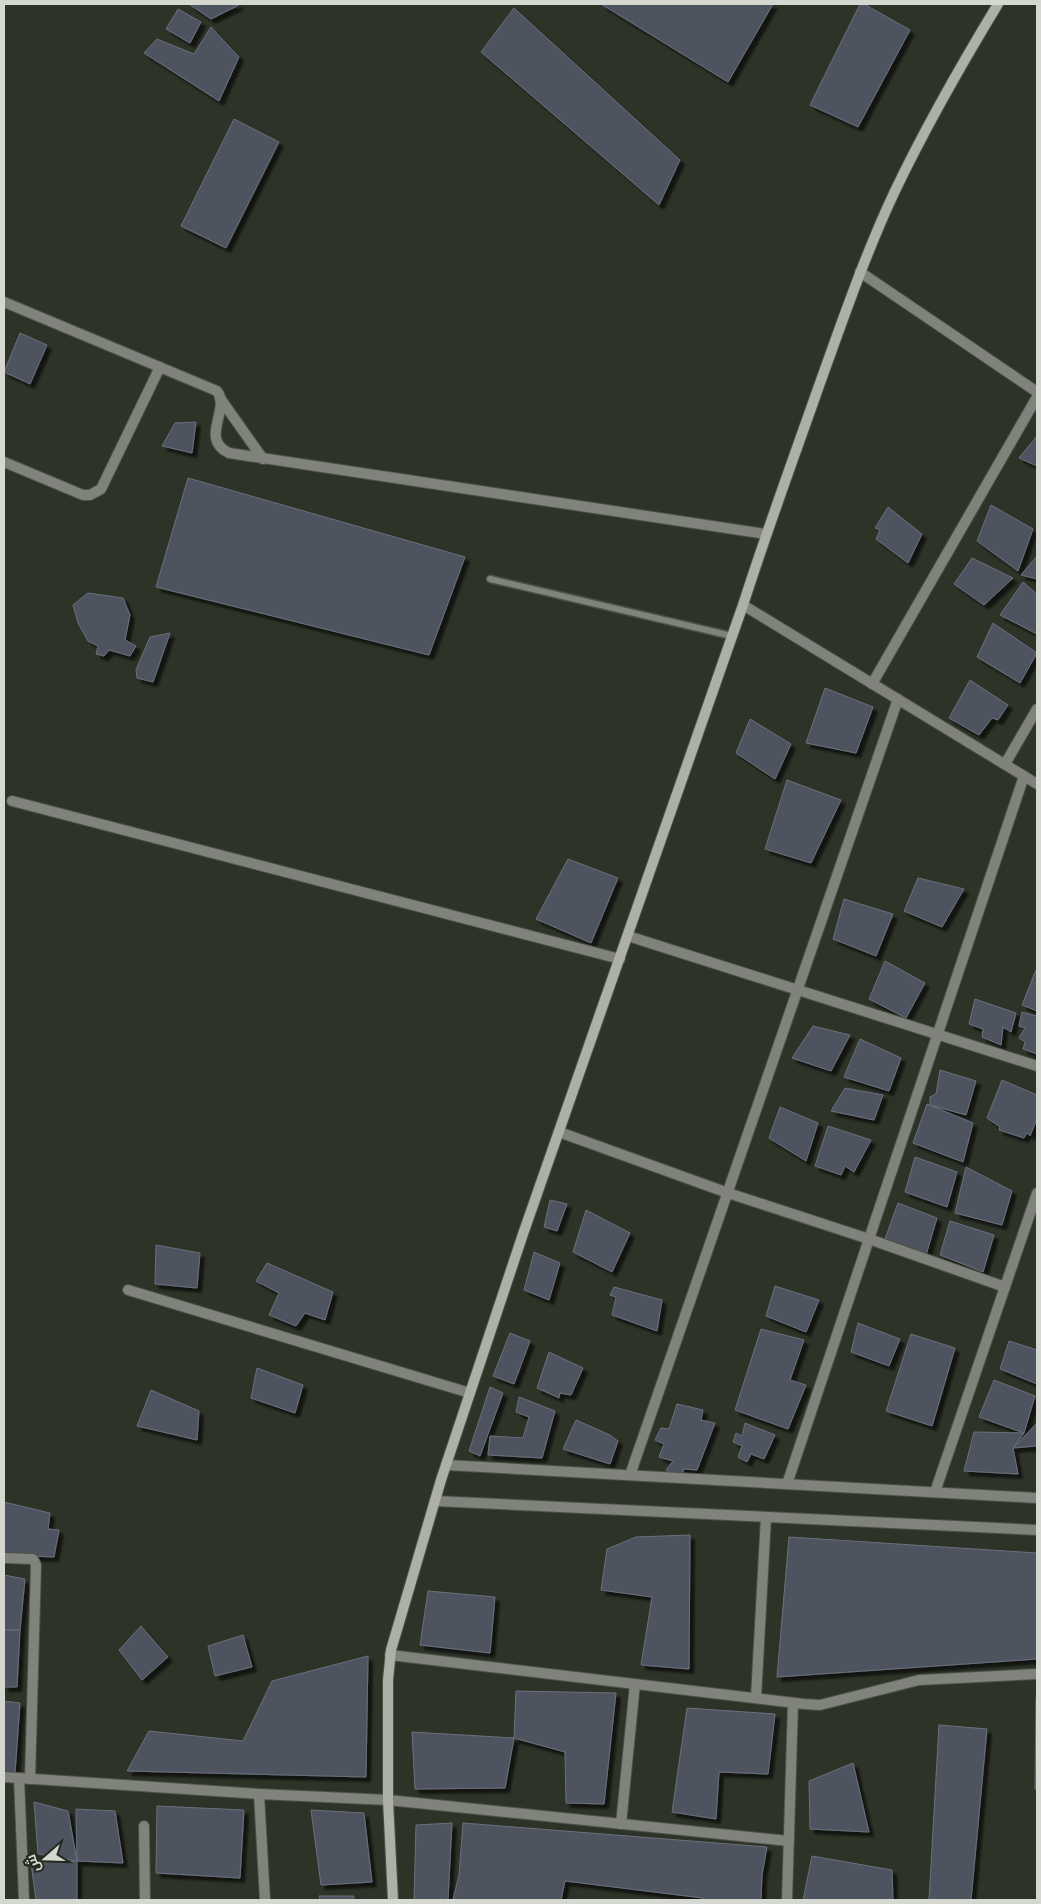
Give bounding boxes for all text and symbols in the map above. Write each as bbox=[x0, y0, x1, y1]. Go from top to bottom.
north arrow bbox=[20, 1834, 70, 1884]
text: ش bbox=[21, 1852, 44, 1875]

